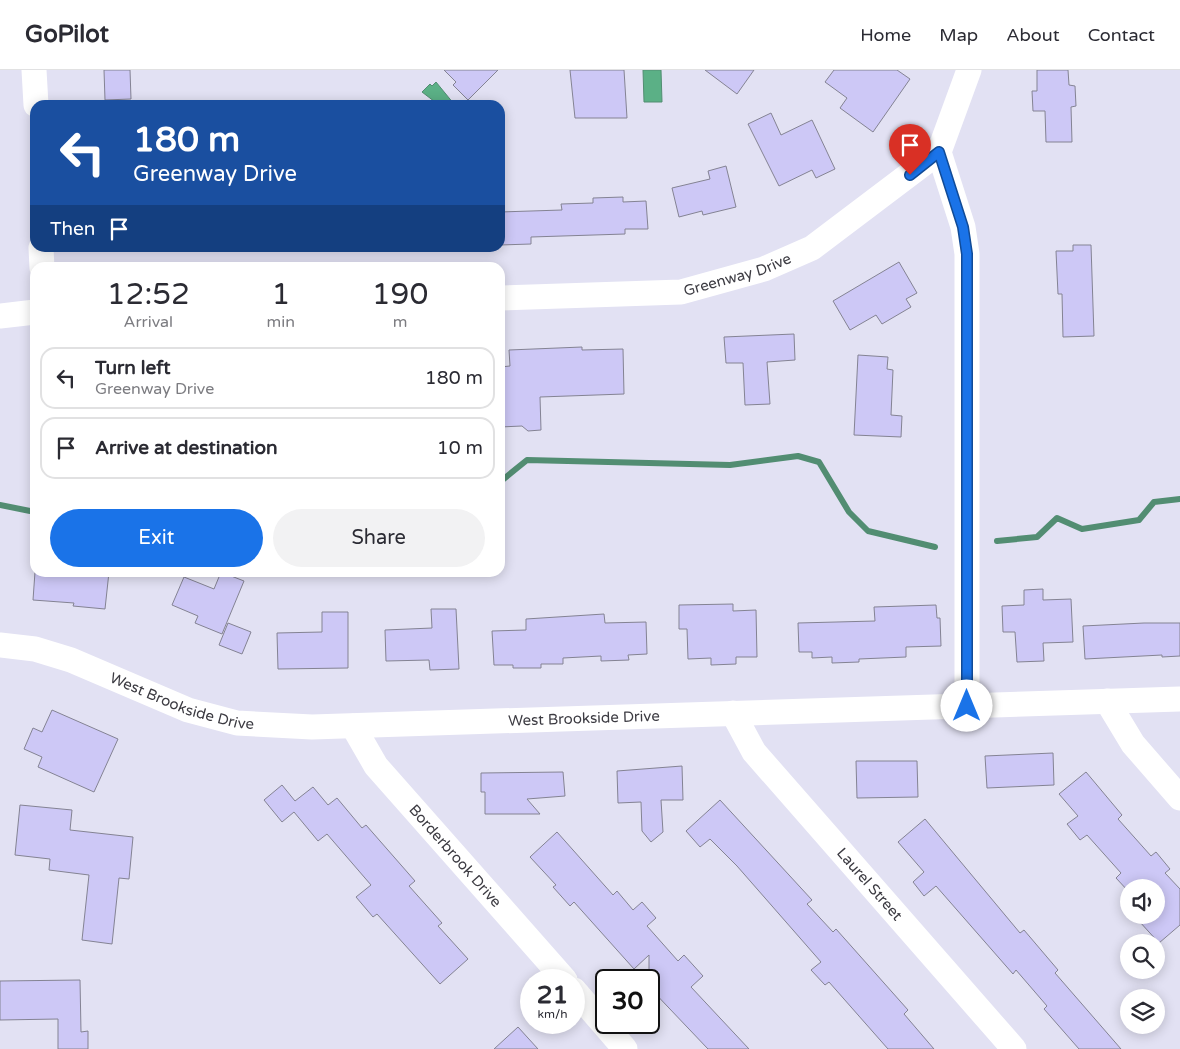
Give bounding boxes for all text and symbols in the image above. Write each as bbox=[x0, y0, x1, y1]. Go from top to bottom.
text: GoPilot bbox=[25, 20, 109, 49]
text: Home bbox=[860, 24, 911, 46]
text: Map bbox=[939, 24, 978, 46]
text: About bbox=[1006, 24, 1060, 46]
text: Contact bbox=[1088, 24, 1155, 46]
text: 180 m bbox=[133, 119, 240, 161]
icon: left bbox=[50, 120, 115, 185]
pin bbox=[889, 124, 931, 175]
icon: arrive bbox=[896, 131, 924, 159]
text: Greenway Drive bbox=[133, 161, 297, 187]
icon: arrive bbox=[105, 215, 133, 243]
text: Then bbox=[50, 218, 95, 240]
street label: Greenway Drive bbox=[681, 249, 794, 300]
text: 12:52 bbox=[107, 276, 190, 313]
text: 1 bbox=[271, 276, 290, 313]
text: 190 bbox=[372, 276, 428, 313]
text: Arrival bbox=[124, 312, 173, 332]
text: min bbox=[267, 312, 295, 332]
text: m bbox=[393, 312, 407, 332]
text: Turn left bbox=[95, 357, 171, 379]
icon: left bbox=[52, 364, 80, 392]
text: 180 m bbox=[425, 367, 483, 389]
text: Greenway Drive bbox=[95, 379, 214, 399]
icon: arrive bbox=[52, 434, 80, 462]
text: Arrive at destination bbox=[95, 437, 278, 459]
text: 10 m bbox=[437, 437, 483, 459]
button: Exit bbox=[50, 509, 263, 567]
button: Share bbox=[273, 509, 485, 567]
street label: West Brookside Drive bbox=[107, 669, 255, 733]
position arrow bbox=[940, 679, 992, 731]
street label: West Brookside Drive bbox=[508, 707, 660, 730]
street label: Borderbrook Drive bbox=[405, 801, 505, 911]
street label: Laurel Street bbox=[833, 844, 907, 924]
map controls bbox=[1120, 879, 1165, 1034]
button: sound bbox=[1120, 879, 1165, 924]
button: search bbox=[1120, 934, 1165, 979]
speed limit sign: 30 bbox=[595, 969, 660, 1034]
text: 21 bbox=[537, 980, 568, 1010]
button: layers bbox=[1120, 989, 1165, 1034]
text: km/h bbox=[537, 1007, 568, 1021]

